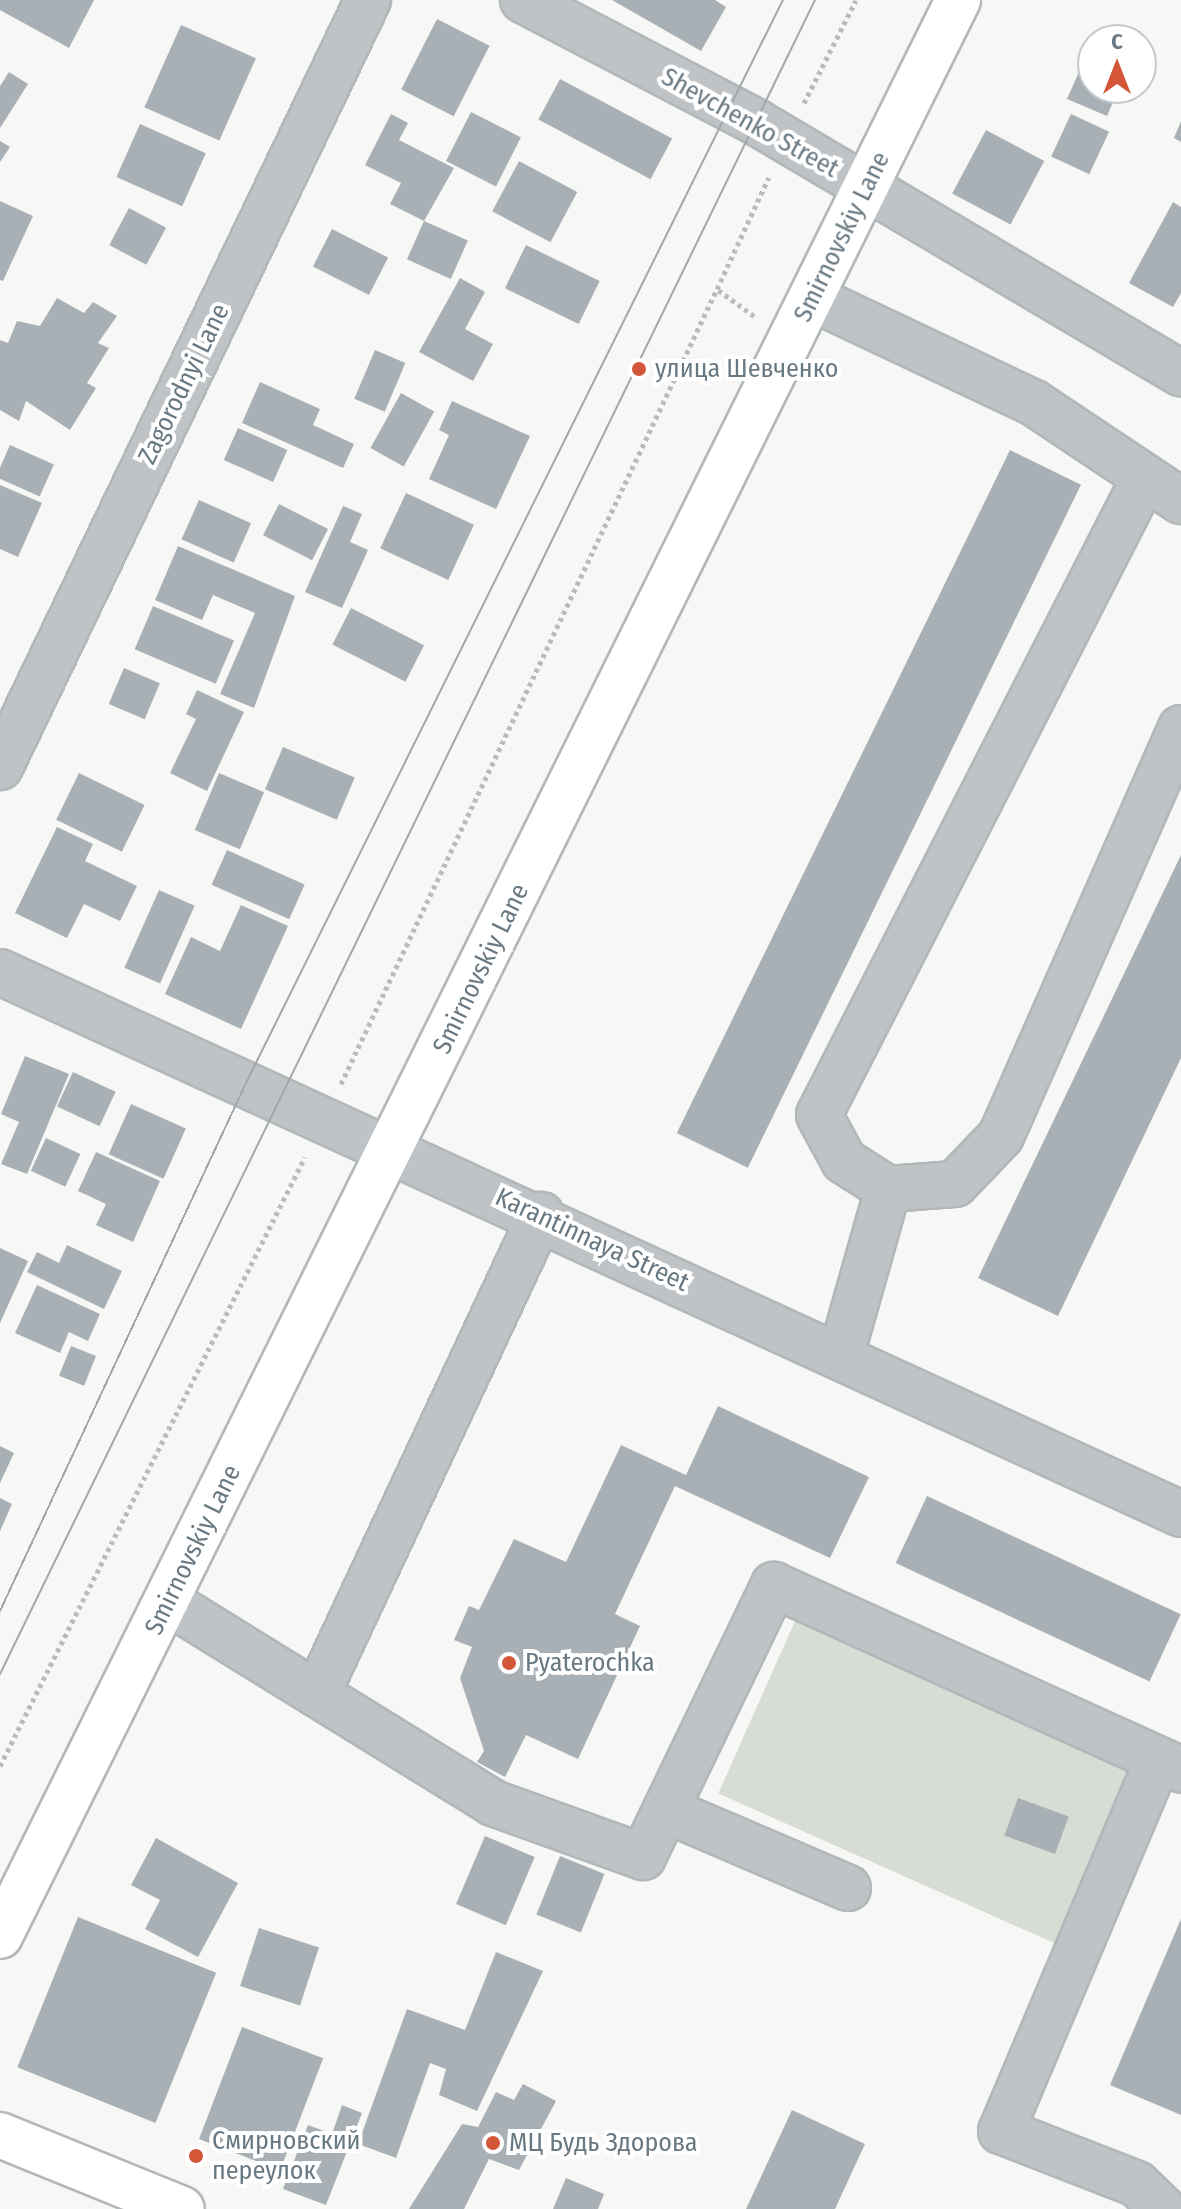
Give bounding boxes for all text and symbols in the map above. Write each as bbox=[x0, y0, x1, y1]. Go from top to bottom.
north arrow bbox=[1077, 24, 1157, 104]
text: С bbox=[1111, 28, 1123, 55]
street label: Shevchenko Street bbox=[656, 61, 844, 185]
street label: Smirnovskiy Lane bbox=[787, 147, 897, 327]
street label: Zagorodnyi Lane bbox=[132, 299, 236, 469]
place label: улица Шевченко bbox=[655, 353, 838, 385]
marker: улица Шевченко bbox=[630, 360, 648, 378]
street label: Smirnovskiy Lane bbox=[426, 879, 536, 1059]
street label: Karantinnaya Street bbox=[490, 1182, 694, 1298]
street label: Smirnovskiy Lane bbox=[138, 1460, 248, 1640]
place label: Pyaterochka bbox=[525, 1647, 655, 1679]
marker: Pyaterochka bbox=[500, 1654, 518, 1672]
place label: Смирновский переулок bbox=[212, 2125, 361, 2186]
place label: МЦ Будь Здорова bbox=[509, 2127, 698, 2159]
marker: МЦ Будь Здорова bbox=[484, 2134, 502, 2152]
marker: Смирновский переулок bbox=[187, 2147, 205, 2165]

